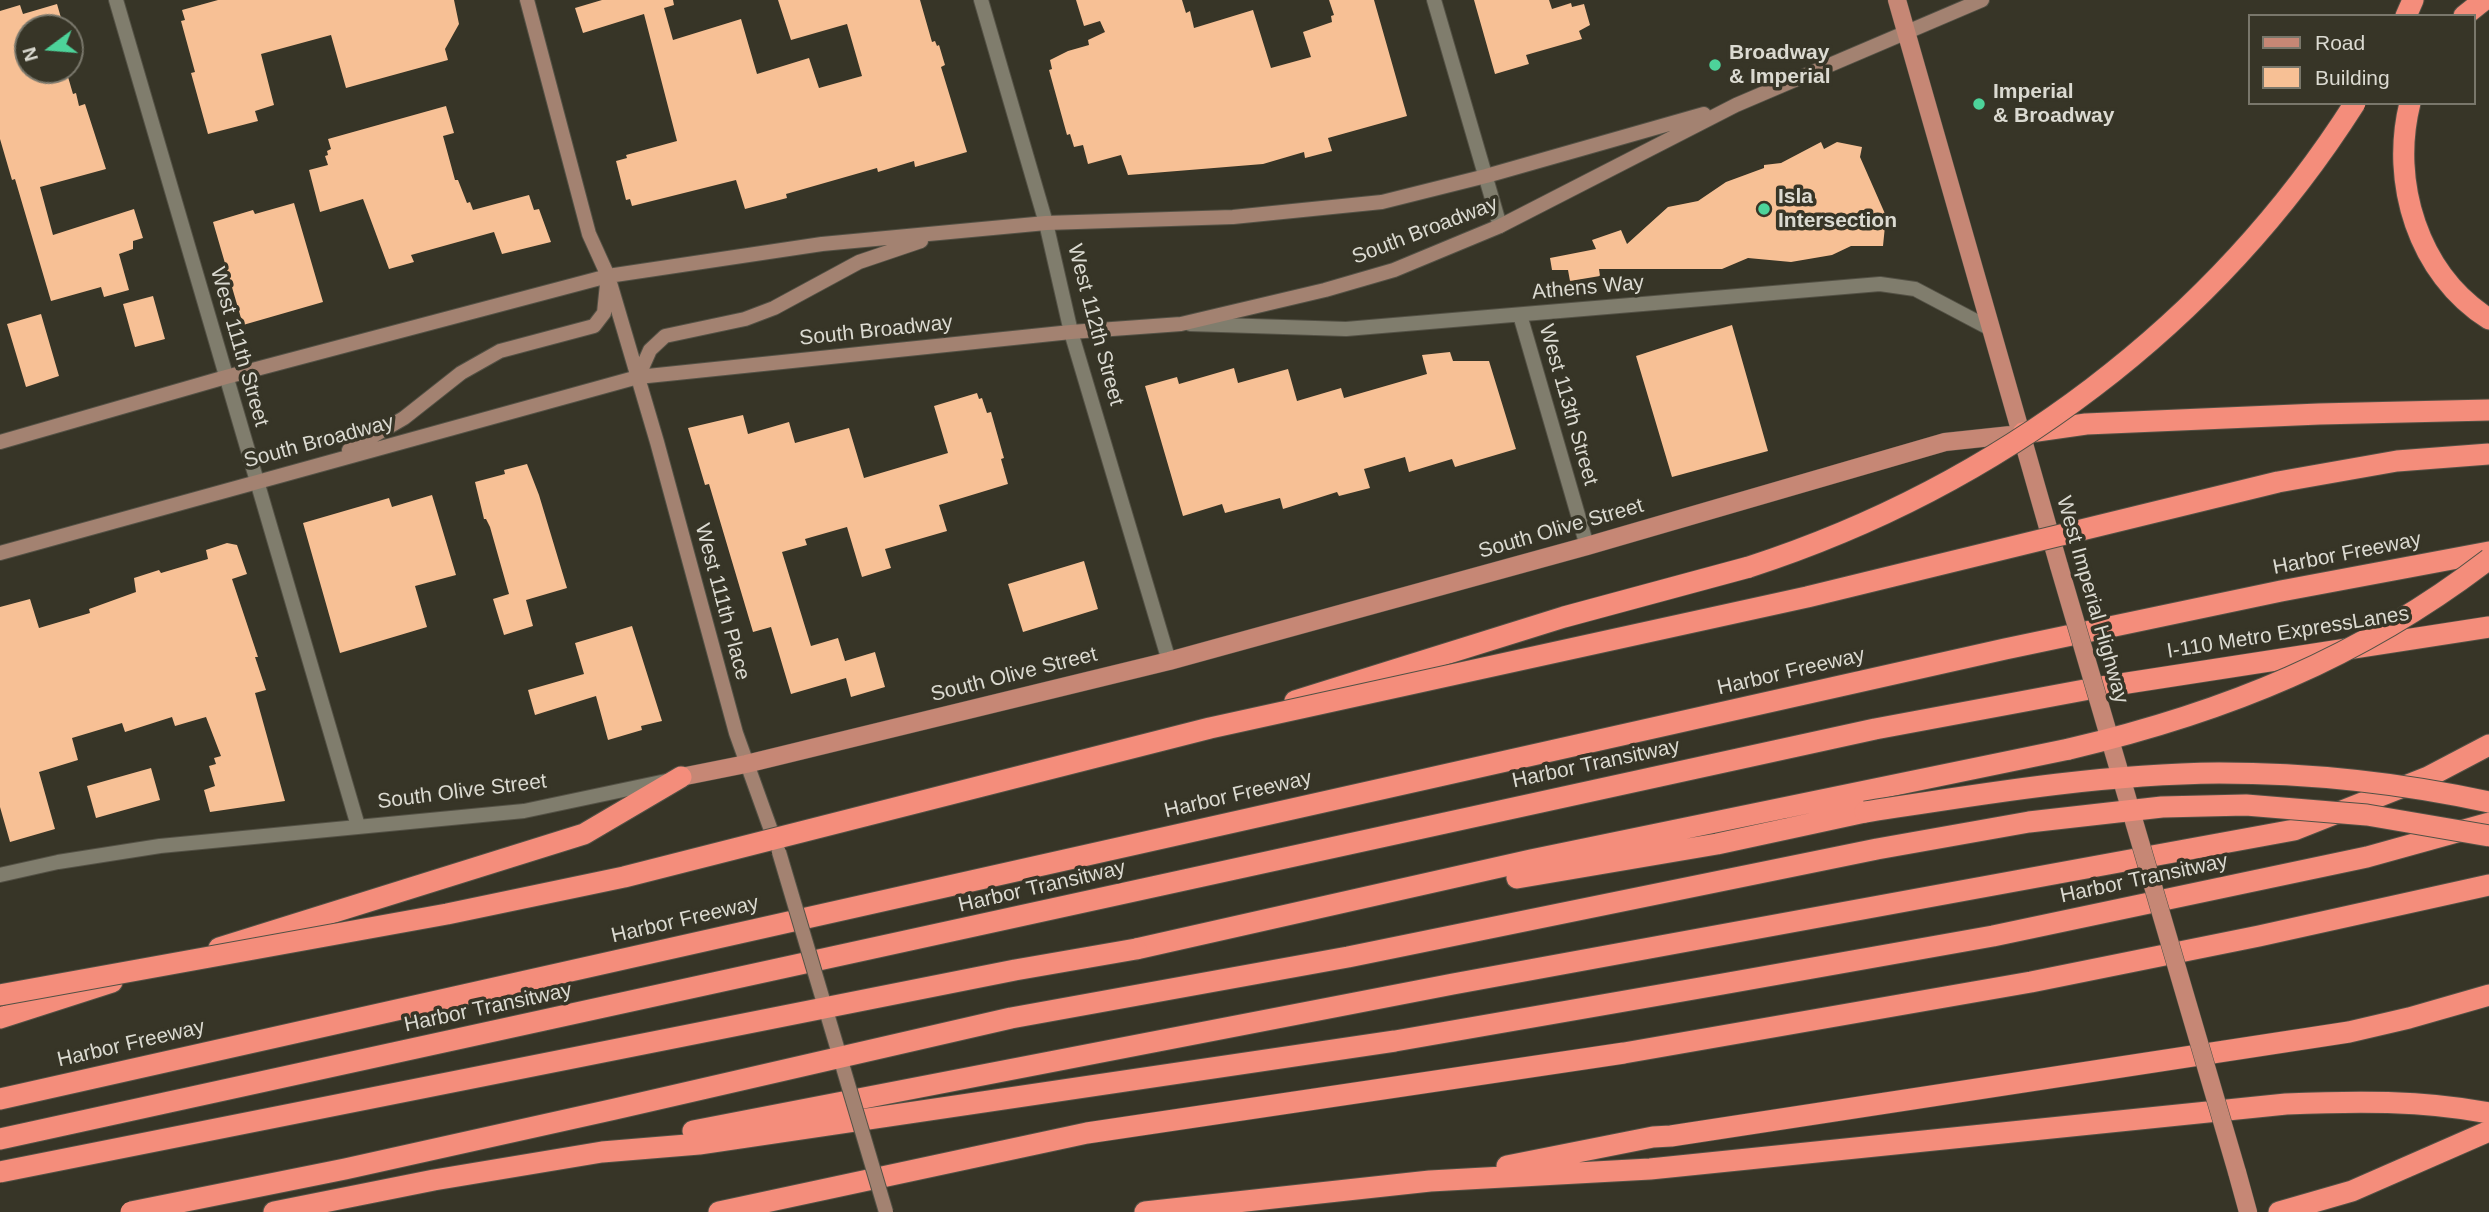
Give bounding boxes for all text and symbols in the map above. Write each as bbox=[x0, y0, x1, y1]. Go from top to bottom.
north arrow bbox=[14, 14, 84, 84]
legend bbox=[2248, 14, 2475, 105]
text: Road bbox=[2315, 31, 2365, 54]
place label: Broadway & Imperial bbox=[1729, 40, 1831, 90]
text: N bbox=[18, 45, 42, 64]
marker: Broadway & Imperial bbox=[1707, 57, 1723, 73]
text: Building bbox=[2315, 66, 2390, 89]
place label: Imperial & Broadway bbox=[1993, 79, 2114, 129]
marker: Imperial & Broadway bbox=[1971, 96, 1987, 112]
place label: Isla Intersection bbox=[1778, 184, 1897, 234]
street label: South Broadway bbox=[1349, 192, 1501, 270]
marker: Isla Intersection bbox=[1756, 201, 1772, 217]
street label: West 112th Street bbox=[1061, 241, 1129, 409]
street label: West 111th Street bbox=[204, 264, 274, 430]
street label: Athens Way bbox=[1531, 271, 1645, 305]
street label: South Broadway bbox=[798, 310, 954, 352]
street label: West 113th Street bbox=[1533, 322, 1603, 488]
street label: South Broadway bbox=[241, 410, 397, 474]
street label: South Olive Street bbox=[1476, 493, 1646, 565]
street label: West Imperial Highway bbox=[2050, 494, 2134, 706]
street label: West 111th Place bbox=[689, 521, 755, 683]
street label: Harbor Freeway bbox=[2271, 527, 2423, 581]
street label: I-110 Metro ExpressLanes bbox=[2165, 601, 2411, 665]
street label: South Olive Street bbox=[928, 642, 1100, 708]
street label: Harbor Freeway bbox=[1715, 643, 1867, 701]
street label: Harbor Transitway bbox=[1510, 734, 1682, 794]
street label: Harbor Freeway bbox=[1162, 766, 1314, 824]
street label: South Olive Street bbox=[376, 769, 548, 815]
street label: Harbor Transitway bbox=[2058, 849, 2230, 909]
street label: Harbor Transitway bbox=[956, 856, 1128, 918]
street label: Harbor Freeway bbox=[609, 891, 761, 949]
street label: Harbor Transitway bbox=[402, 978, 574, 1038]
street label: Harbor Freeway bbox=[55, 1015, 207, 1073]

